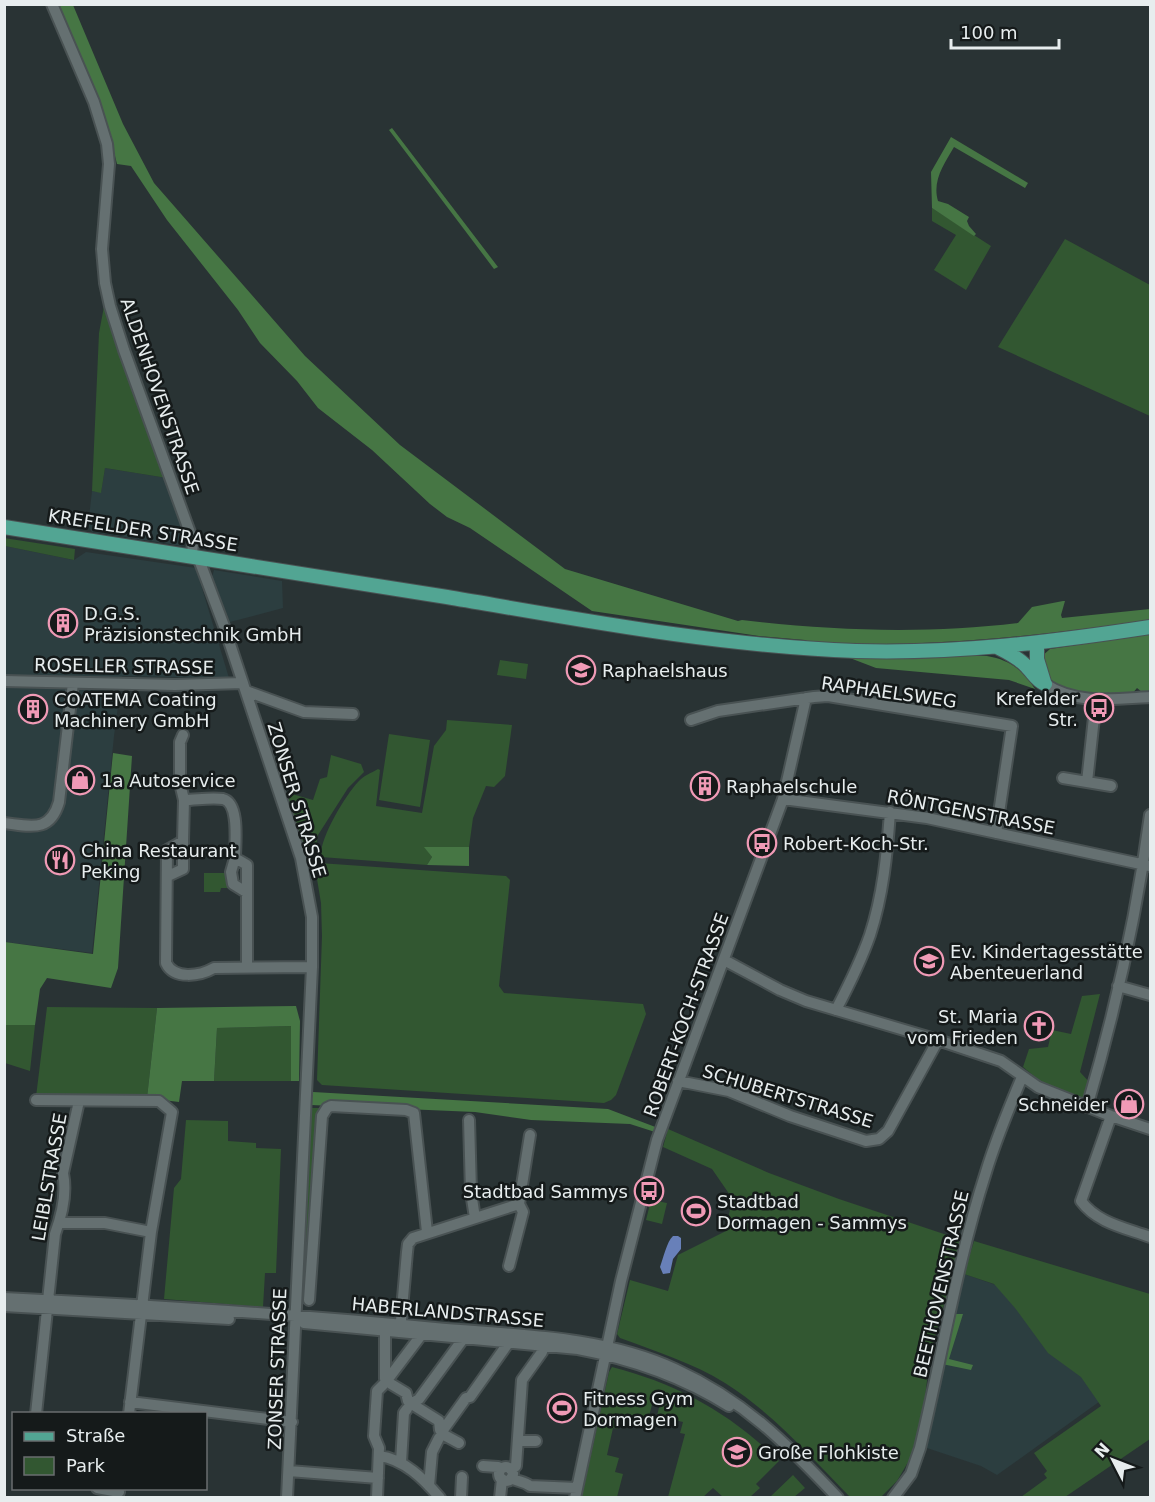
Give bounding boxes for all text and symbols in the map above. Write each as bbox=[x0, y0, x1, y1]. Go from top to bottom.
scale bar bbox=[951, 12, 1059, 50]
text: 100 m bbox=[960, 22, 1018, 43]
street label: ALDENHOVENSTRASSE bbox=[116, 295, 204, 497]
street label: KREFELDER STRASSE bbox=[47, 505, 239, 555]
place label: D.G.S. Präzisionstechnik GmbH bbox=[84, 603, 302, 645]
building icon: D.G.S. Präzisionstechnik GmbH bbox=[47, 607, 79, 639]
street label: ROSELLER STRASSE bbox=[34, 654, 214, 678]
school or university icon: Raphaelshaus bbox=[565, 654, 597, 686]
place label: Raphaelshaus bbox=[602, 660, 728, 681]
street label: RAPHAELSWEG bbox=[820, 672, 958, 712]
place label: Krefelder Str. bbox=[996, 688, 1079, 730]
place label: COATEMA Coating Machinery GmbH bbox=[54, 689, 217, 731]
bus stop icon: Krefelder Str. bbox=[1083, 692, 1115, 724]
building icon: COATEMA Coating Machinery GmbH bbox=[17, 693, 49, 725]
street label: ZONSER STRASSE bbox=[263, 720, 331, 880]
shop icon: 1a Autoservice bbox=[64, 764, 96, 796]
place label: 1a Autoservice bbox=[101, 770, 235, 791]
building icon: Raphaelschule bbox=[689, 770, 721, 802]
place label: Raphaelschule bbox=[726, 776, 857, 797]
street label: RÖNTGENSTRASSE bbox=[885, 785, 1057, 839]
bus stop icon: Robert-Koch-Str. bbox=[746, 827, 778, 859]
place label: Robert-Koch-Str. bbox=[783, 833, 929, 854]
place label: China Restaurant Peking bbox=[81, 840, 237, 882]
restaurant icon: China Restaurant Peking bbox=[44, 844, 76, 876]
street label: ROBERT-KOCH-STRASSE bbox=[639, 910, 733, 1120]
place label: Ev. Kindertagesstätte Abenteuerland bbox=[950, 941, 1143, 983]
school or university icon: Ev. Kindertagesstätte Abenteuerland bbox=[913, 945, 945, 977]
place label: St. Maria vom Frieden bbox=[907, 1006, 1018, 1048]
church icon: St. Maria vom Frieden bbox=[1023, 1010, 1055, 1042]
street label: SCHUBERTSTRASSE bbox=[700, 1060, 876, 1132]
shop icon: Schneider bbox=[1113, 1088, 1145, 1120]
place label: Schneider bbox=[1018, 1094, 1109, 1115]
street label: LEIBLSTRASSE bbox=[27, 1111, 71, 1243]
bus stop icon: Stadtbad Sammys bbox=[633, 1175, 665, 1207]
place label: Stadtbad Sammys bbox=[463, 1181, 628, 1202]
street label: BEETHOVENSTRASSE bbox=[909, 1188, 973, 1380]
place label: Stadtbad Dormagen - Sammys bbox=[717, 1191, 907, 1233]
sports icon: Stadtbad Dormagen - Sammys bbox=[680, 1195, 712, 1227]
street label: ZONSER STRASSE bbox=[264, 1288, 290, 1450]
street label: HABERLANDSTRASSE bbox=[351, 1293, 545, 1331]
place label: Fitness Gym Dormagen bbox=[583, 1388, 693, 1430]
sports icon: Fitness Gym Dormagen bbox=[546, 1392, 578, 1424]
legend bbox=[12, 1412, 207, 1490]
text: Straße bbox=[66, 1425, 125, 1446]
north arrow bbox=[1083, 1430, 1143, 1490]
school or university icon: Große Flohkiste bbox=[721, 1436, 753, 1468]
text: N bbox=[1091, 1439, 1114, 1462]
place label: Große Flohkiste bbox=[758, 1442, 899, 1463]
text: Park bbox=[66, 1455, 105, 1476]

